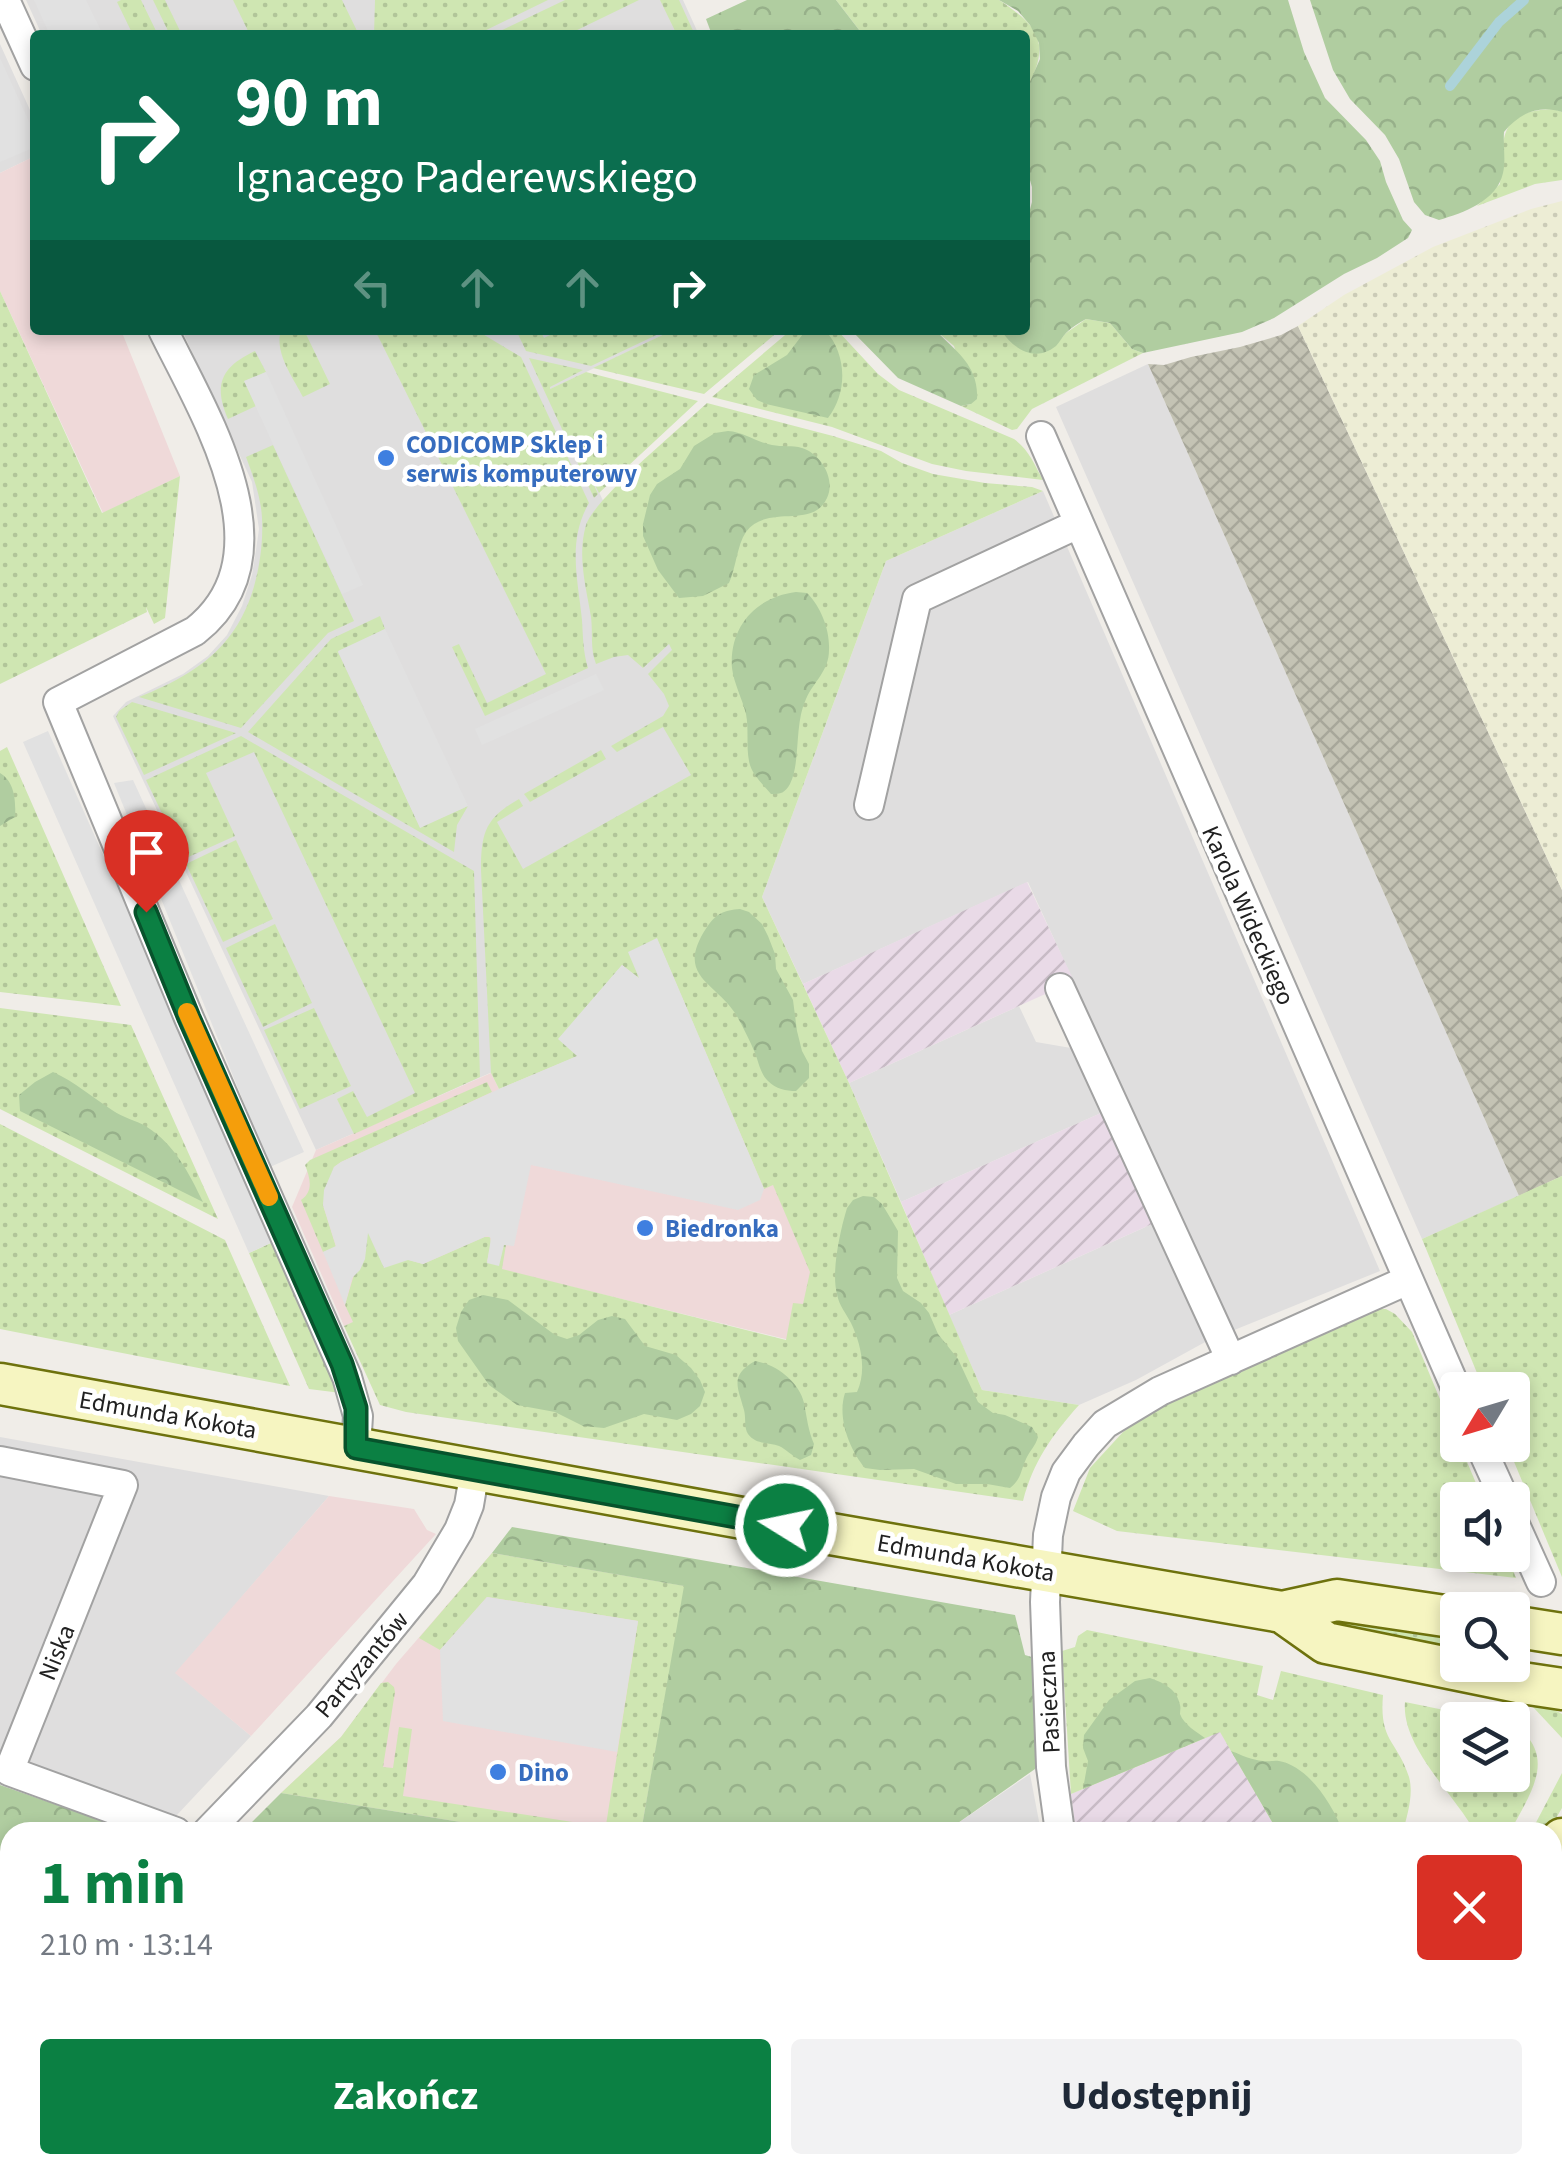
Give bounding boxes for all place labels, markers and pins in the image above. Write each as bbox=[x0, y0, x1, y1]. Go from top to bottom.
place label: CODICOMP Sklep i serwis komputerowy bbox=[406, 427, 637, 492]
marker: CODICOMP Sklep i serwis komputerowy bbox=[375, 447, 397, 469]
pin bbox=[104, 810, 189, 913]
place label: Biedronka bbox=[665, 1211, 779, 1247]
marker: Biedronka bbox=[634, 1217, 656, 1239]
place label: Dino bbox=[518, 1755, 569, 1791]
marker: Dino bbox=[487, 1761, 509, 1783]

